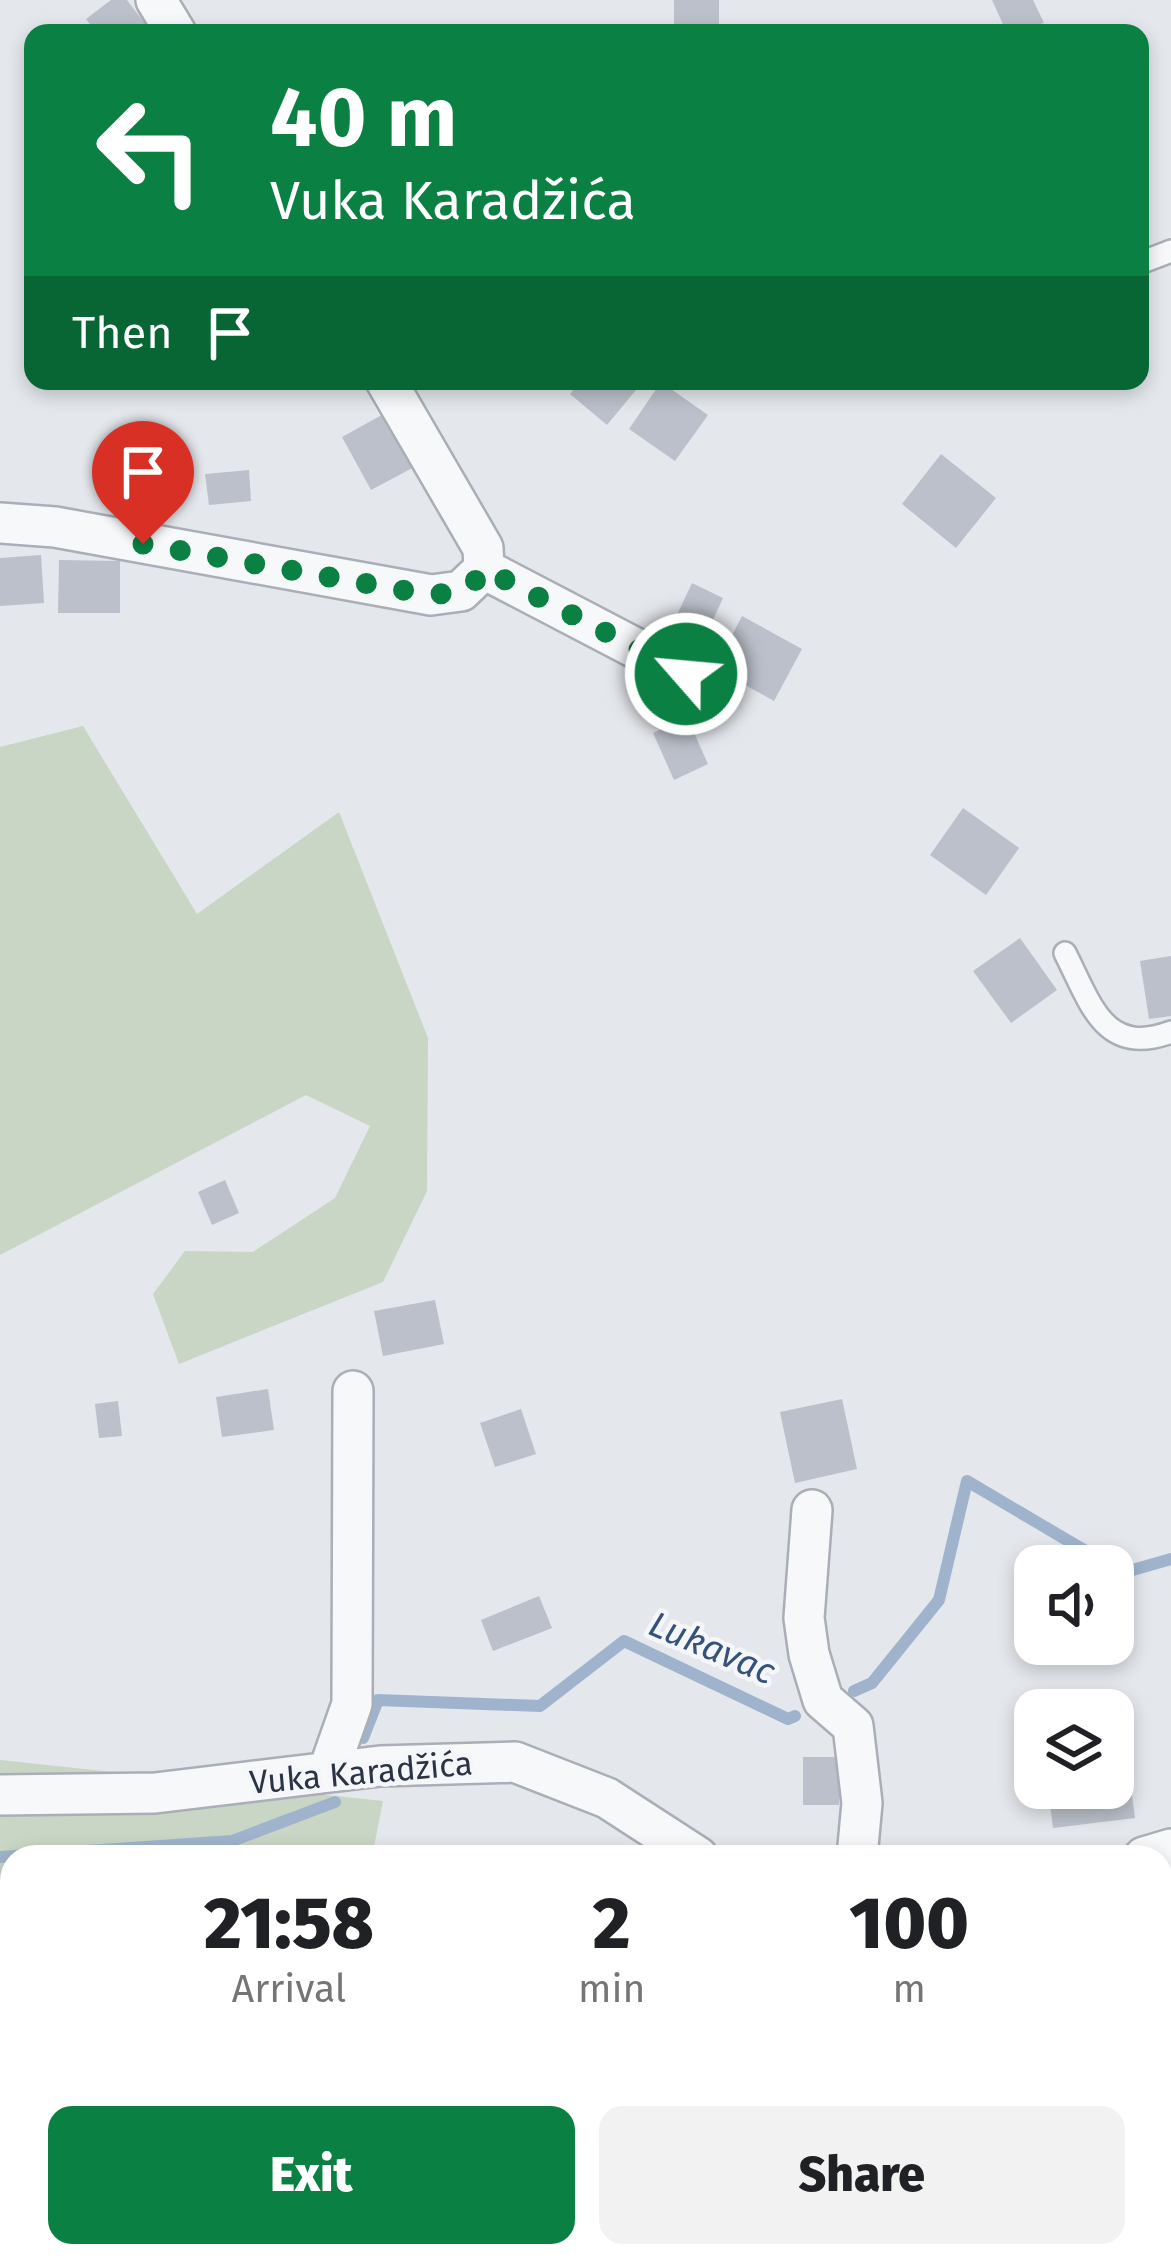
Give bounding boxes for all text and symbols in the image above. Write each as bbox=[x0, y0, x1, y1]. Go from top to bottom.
text: 40 m bbox=[270, 67, 458, 168]
icon: left bbox=[72, 72, 228, 228]
text: Vuka Karadžića bbox=[270, 169, 636, 233]
icon: arrive bbox=[197, 300, 263, 366]
text: Then bbox=[72, 306, 173, 360]
pin bbox=[92, 421, 194, 544]
icon: arrive bbox=[110, 439, 176, 505]
position arrow bbox=[623, 611, 749, 737]
map controls bbox=[1014, 1545, 1134, 1809]
button: sound bbox=[1014, 1545, 1134, 1665]
water label: Lukavac bbox=[642, 1602, 782, 1694]
button: layers bbox=[1014, 1689, 1134, 1809]
street label: Vuka Karadžića bbox=[248, 1743, 474, 1803]
text: 21:58 bbox=[204, 1881, 374, 1967]
text: 2 bbox=[593, 1881, 630, 1967]
text: 100 bbox=[849, 1881, 969, 1967]
text: Arrival bbox=[232, 1966, 346, 2012]
text: min bbox=[578, 1966, 645, 2012]
text: m bbox=[892, 1966, 926, 2012]
button: Exit bbox=[48, 2106, 575, 2244]
button: Share bbox=[599, 2106, 1125, 2244]

